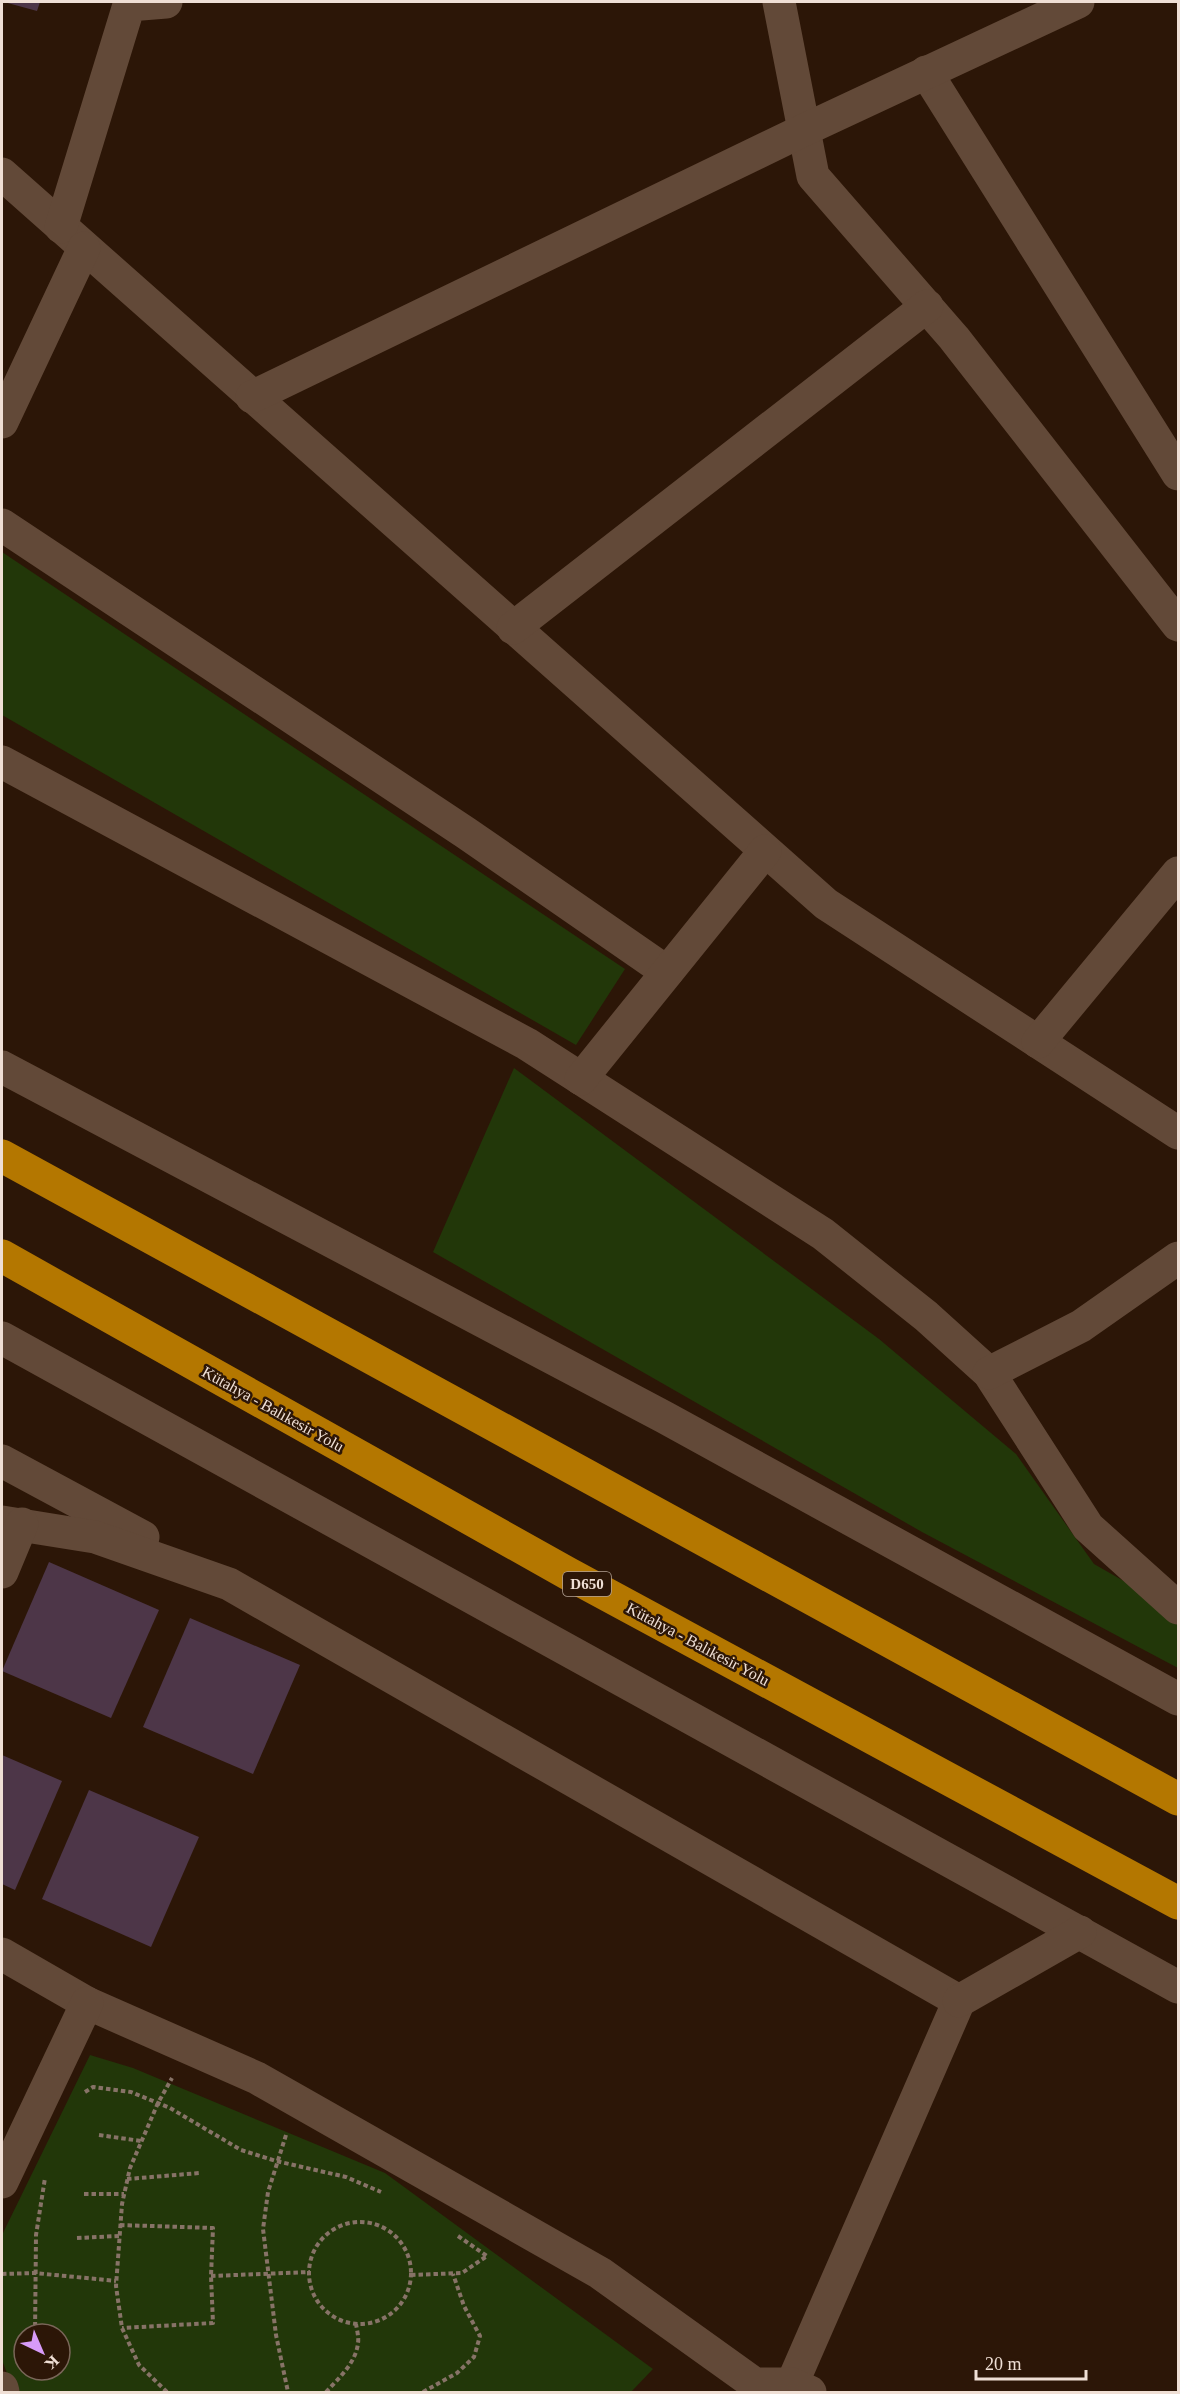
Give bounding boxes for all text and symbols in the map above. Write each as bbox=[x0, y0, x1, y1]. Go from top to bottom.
street label: Kütahya - Balıkesir Yolu bbox=[199, 1363, 347, 1456]
road number: D650 bbox=[563, 1572, 611, 1596]
street label: Kütahya - Balıkesir Yolu bbox=[623, 1599, 772, 1690]
north arrow bbox=[12, 2322, 72, 2382]
scale bar bbox=[976, 2343, 1086, 2381]
text: K bbox=[41, 2352, 62, 2373]
text: 20 m bbox=[985, 2354, 1022, 2374]

